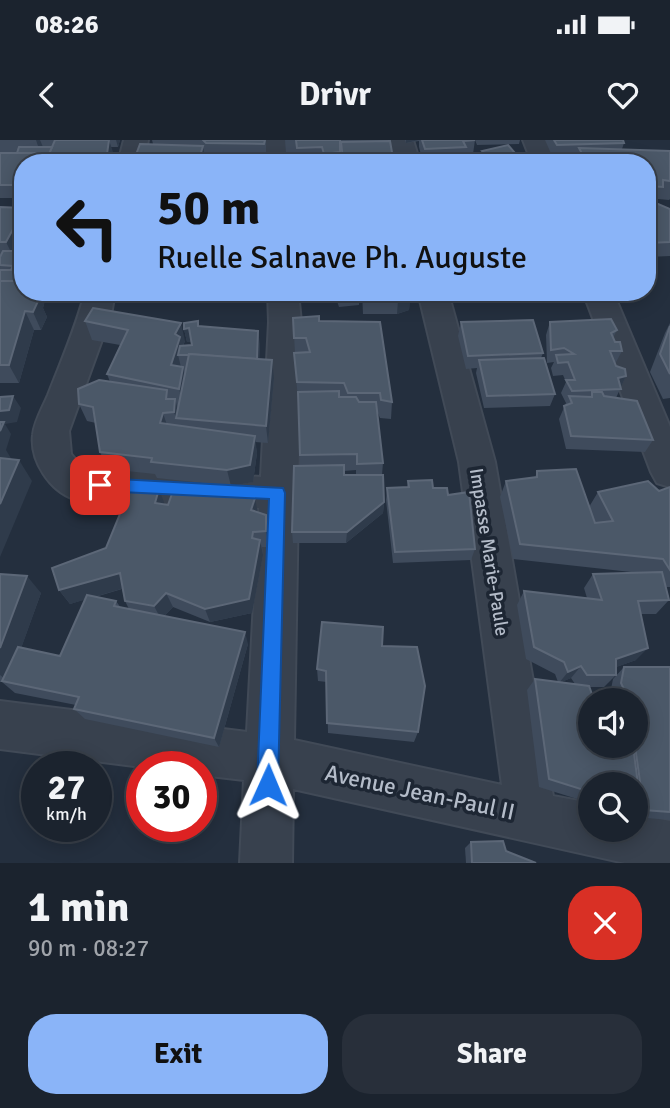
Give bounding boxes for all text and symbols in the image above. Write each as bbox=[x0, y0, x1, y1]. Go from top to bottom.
text: 08:26 bbox=[35, 9, 99, 41]
text: Drivr bbox=[299, 75, 371, 114]
icon: back bbox=[28, 76, 66, 114]
icon: heart bbox=[604, 76, 642, 114]
text: 50 m bbox=[157, 178, 260, 238]
icon: left bbox=[42, 182, 133, 273]
text: Ruelle Salnave Ph. Auguste bbox=[157, 238, 527, 277]
pin bbox=[70, 455, 130, 515]
icon: arrive bbox=[81, 466, 119, 504]
street label: Impasse Marie-Paule bbox=[464, 467, 514, 638]
map controls bbox=[578, 688, 648, 842]
button: sound bbox=[578, 688, 648, 758]
position arrow bbox=[231, 748, 305, 822]
speed limit sign: 30 bbox=[126, 751, 217, 842]
street label: Avenue Jean-Paul II bbox=[322, 758, 517, 827]
text: 27 bbox=[48, 766, 85, 809]
button: search bbox=[578, 772, 648, 842]
text: km/h bbox=[46, 803, 87, 825]
text: 1 min bbox=[28, 882, 129, 933]
button: close bbox=[568, 886, 642, 960]
text: 90 m · 08:27 bbox=[28, 934, 149, 963]
button: Exit bbox=[28, 1014, 328, 1094]
button: Share bbox=[342, 1014, 642, 1094]

